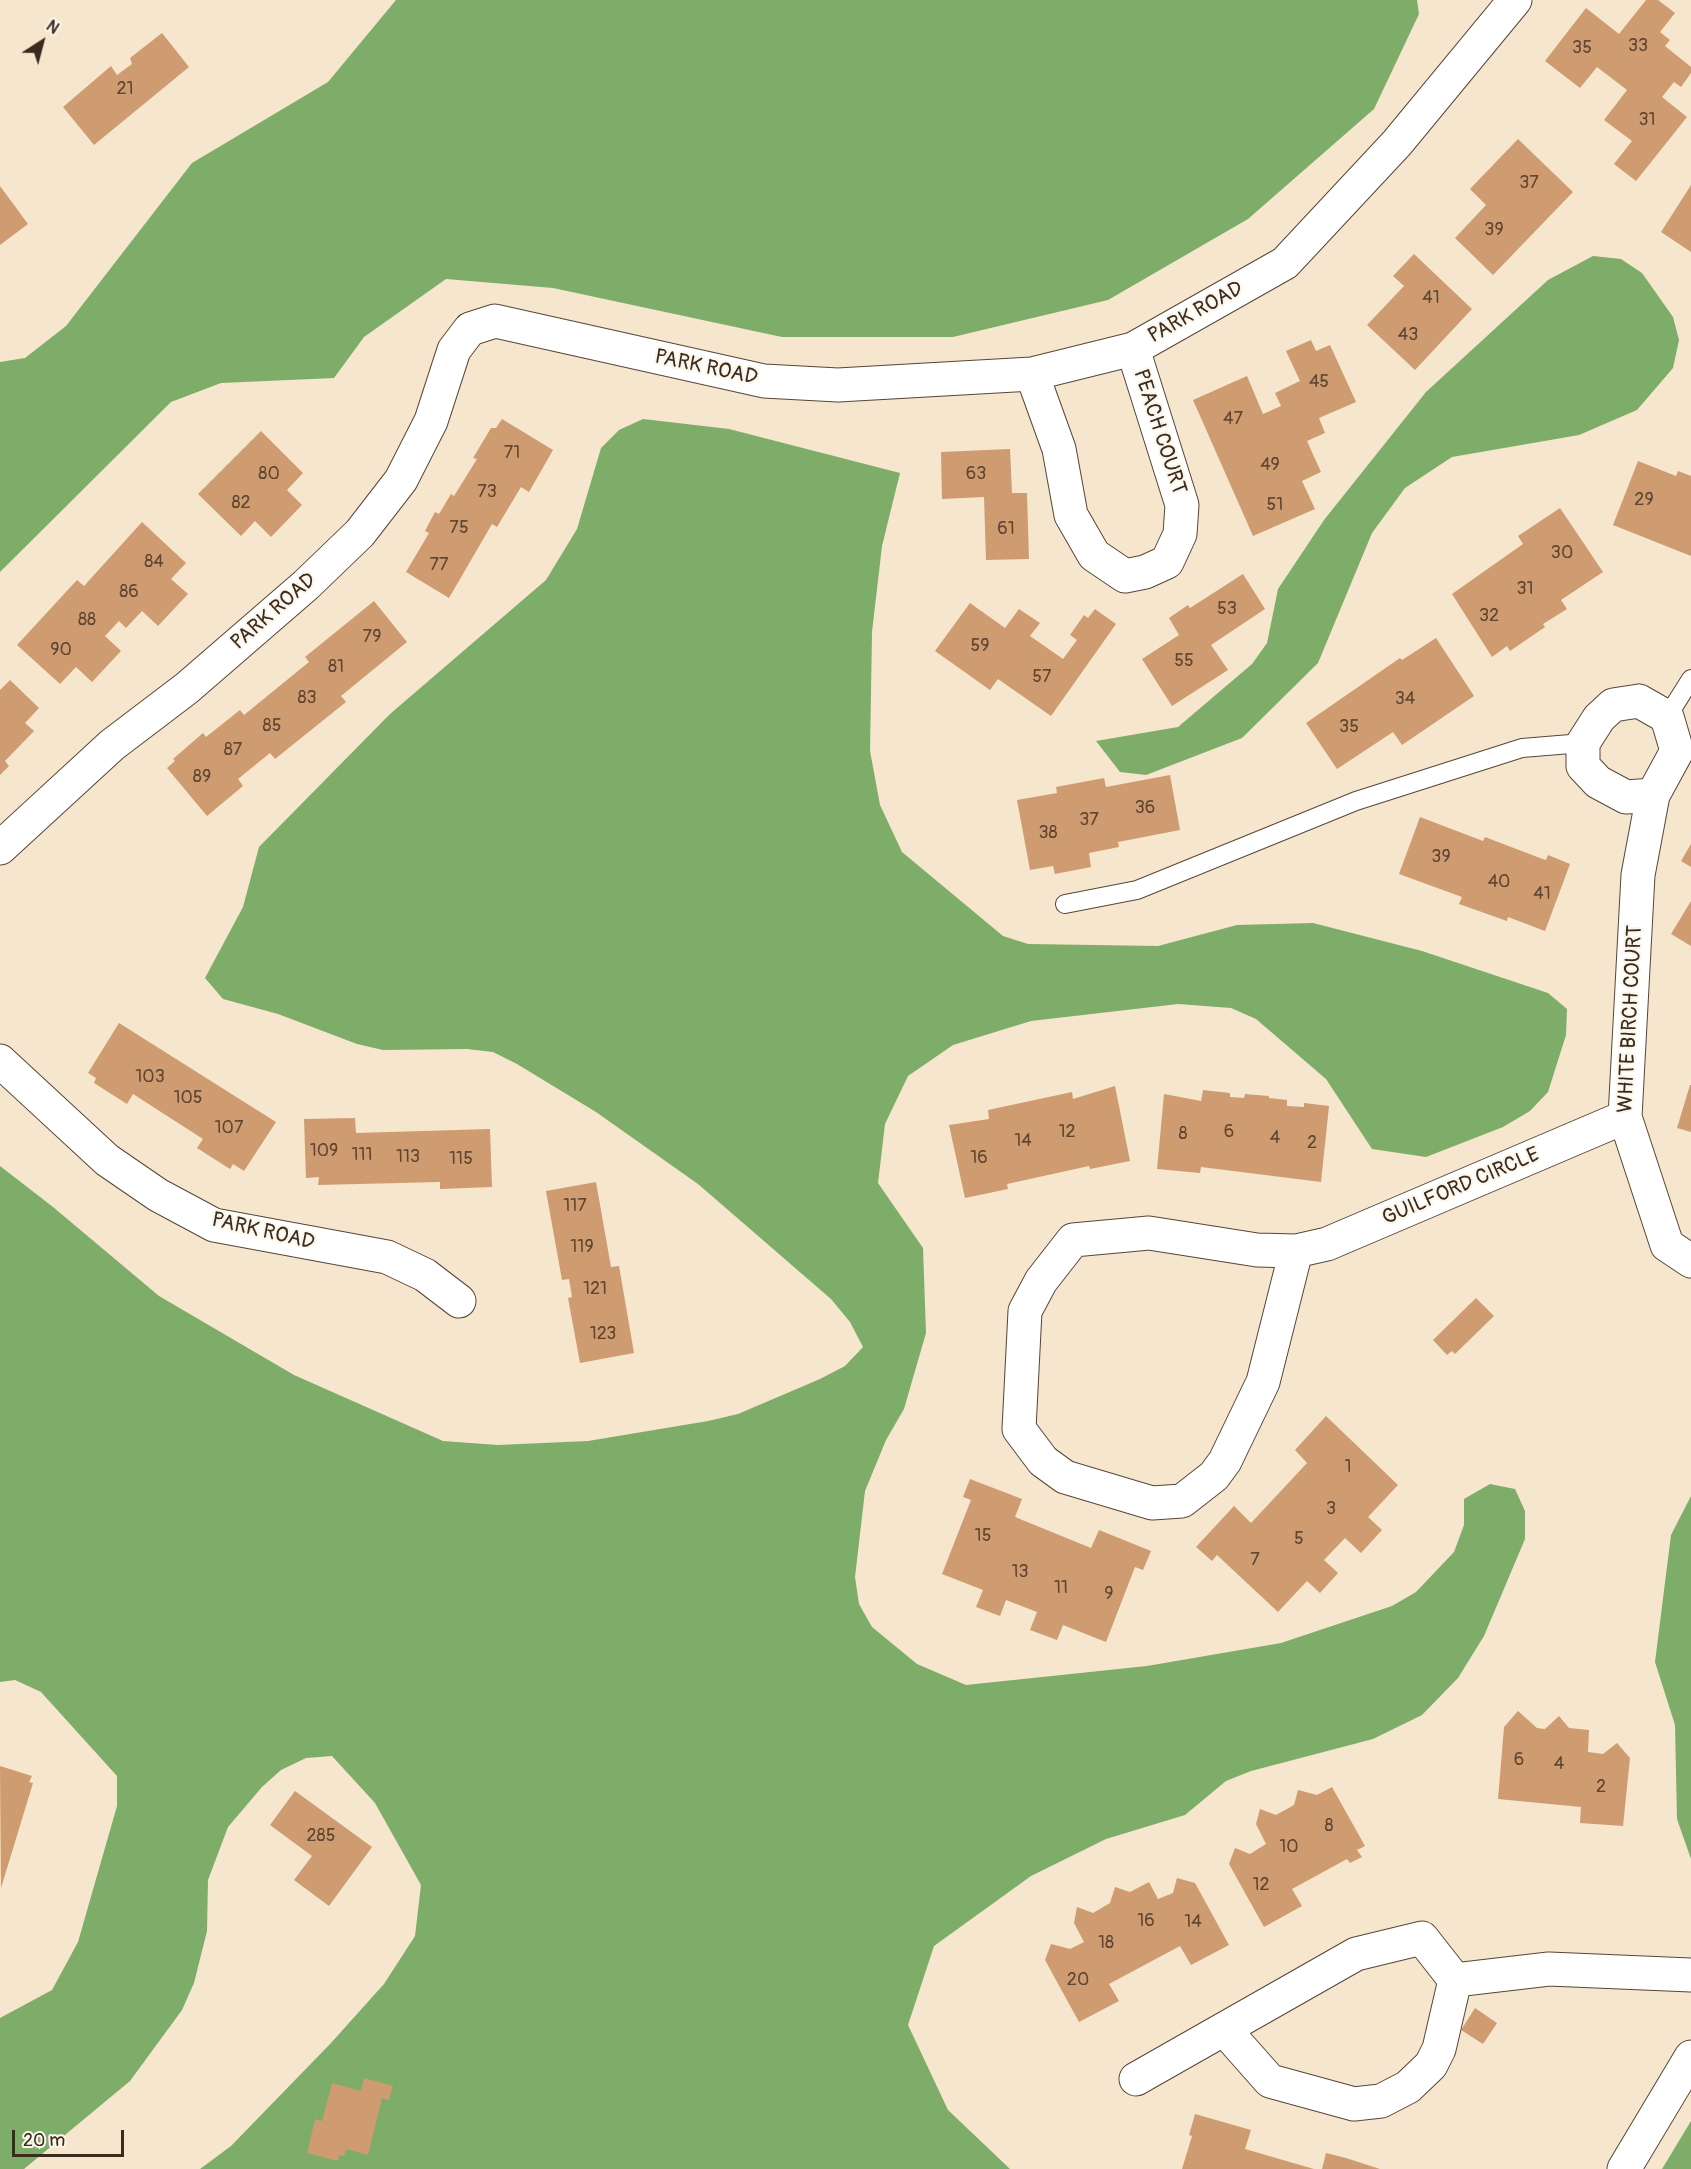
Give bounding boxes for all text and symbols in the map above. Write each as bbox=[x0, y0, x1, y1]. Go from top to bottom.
north arrow bbox=[12, 12, 72, 72]
text: N bbox=[42, 16, 63, 39]
house number: 33 bbox=[1628, 35, 1648, 57]
house number: 35 bbox=[1572, 37, 1592, 59]
house number: 21 bbox=[116, 78, 134, 100]
house number: 31 bbox=[1638, 109, 1656, 131]
house number: 37 bbox=[1519, 172, 1539, 194]
house number: 39 bbox=[1484, 219, 1504, 241]
street label: PARK ROAD bbox=[1144, 277, 1248, 349]
house number: 41 bbox=[1422, 287, 1440, 309]
house number: 43 bbox=[1398, 324, 1418, 346]
street label: PARK ROAD bbox=[652, 345, 760, 391]
street label: PEACH COURT bbox=[1127, 366, 1191, 498]
house number: 45 bbox=[1309, 371, 1329, 393]
house number: 47 bbox=[1223, 408, 1243, 430]
house number: 71 bbox=[504, 442, 520, 464]
house number: 49 bbox=[1260, 454, 1280, 476]
house number: 80 bbox=[258, 463, 280, 485]
house number: 63 bbox=[966, 463, 986, 485]
house number: 73 bbox=[477, 481, 497, 503]
house number: 29 bbox=[1634, 489, 1654, 511]
house number: 82 bbox=[231, 492, 251, 514]
house number: 51 bbox=[1267, 494, 1283, 516]
house number: 75 bbox=[449, 517, 469, 539]
house number: 61 bbox=[997, 518, 1015, 540]
house number: 30 bbox=[1551, 542, 1573, 564]
house number: 84 bbox=[144, 551, 164, 573]
house number: 77 bbox=[429, 554, 449, 576]
street label: PARK ROAD bbox=[226, 568, 322, 656]
house number: 31 bbox=[1516, 578, 1534, 600]
house number: 86 bbox=[119, 581, 139, 603]
house number: 53 bbox=[1217, 598, 1237, 620]
house number: 32 bbox=[1479, 605, 1499, 627]
house number: 88 bbox=[78, 609, 96, 631]
house number: 79 bbox=[363, 626, 381, 648]
house number: 59 bbox=[970, 635, 990, 657]
house number: 90 bbox=[50, 639, 72, 661]
house number: 55 bbox=[1174, 650, 1194, 672]
house number: 81 bbox=[328, 656, 344, 678]
house number: 57 bbox=[1032, 666, 1052, 688]
house number: 83 bbox=[297, 687, 317, 709]
house number: 34 bbox=[1395, 688, 1415, 710]
house number: 85 bbox=[263, 715, 281, 737]
house number: 35 bbox=[1339, 716, 1359, 738]
house number: 87 bbox=[224, 739, 242, 761]
house number: 89 bbox=[193, 766, 211, 788]
house number: 36 bbox=[1135, 797, 1155, 819]
house number: 37 bbox=[1079, 809, 1099, 831]
house number: 38 bbox=[1038, 822, 1058, 844]
house number: 39 bbox=[1431, 846, 1451, 868]
house number: 40 bbox=[1488, 871, 1510, 893]
house number: 41 bbox=[1533, 883, 1551, 905]
street label: WHITE BIRCH COURT bbox=[1613, 924, 1649, 1114]
house number: 103 bbox=[135, 1066, 165, 1088]
house number: 105 bbox=[173, 1087, 203, 1109]
house number: 107 bbox=[215, 1117, 243, 1139]
house number: 12 bbox=[1058, 1121, 1076, 1143]
house number: 6 bbox=[1224, 1121, 1234, 1143]
house number: 8 bbox=[1178, 1123, 1188, 1145]
house number: 4 bbox=[1270, 1127, 1280, 1149]
house number: 14 bbox=[1014, 1130, 1032, 1152]
house number: 2 bbox=[1307, 1132, 1317, 1154]
house number: 109 bbox=[310, 1140, 338, 1162]
street label: GUILFORD CIRCLE bbox=[1379, 1143, 1543, 1231]
house number: 111 bbox=[351, 1144, 373, 1166]
house number: 113 bbox=[396, 1146, 420, 1168]
house number: 16 bbox=[970, 1147, 988, 1169]
house number: 115 bbox=[449, 1148, 473, 1170]
house number: 117 bbox=[563, 1195, 587, 1217]
street label: PARK ROAD bbox=[209, 1208, 317, 1256]
house number: 119 bbox=[570, 1236, 594, 1258]
house number: 121 bbox=[583, 1278, 607, 1300]
house number: 123 bbox=[590, 1323, 616, 1345]
house number: 1 bbox=[1344, 1456, 1352, 1478]
house number: 3 bbox=[1326, 1498, 1336, 1520]
house number: 15 bbox=[975, 1525, 991, 1547]
house number: 5 bbox=[1294, 1528, 1304, 1550]
house number: 7 bbox=[1250, 1549, 1260, 1571]
house number: 13 bbox=[1011, 1561, 1029, 1583]
house number: 11 bbox=[1054, 1577, 1068, 1599]
house number: 9 bbox=[1104, 1583, 1114, 1605]
house number: 6 bbox=[1514, 1749, 1524, 1771]
house number: 4 bbox=[1554, 1753, 1564, 1775]
house number: 2 bbox=[1596, 1776, 1606, 1798]
house number: 8 bbox=[1324, 1815, 1334, 1837]
house number: 285 bbox=[307, 1825, 335, 1847]
house number: 10 bbox=[1279, 1836, 1299, 1858]
house number: 12 bbox=[1252, 1874, 1270, 1896]
house number: 16 bbox=[1137, 1910, 1155, 1932]
house number: 14 bbox=[1184, 1911, 1202, 1933]
house number: 18 bbox=[1098, 1932, 1114, 1954]
house number: 20 bbox=[1067, 1969, 1089, 1991]
scale bar bbox=[15, 2118, 128, 2156]
text: 20 m bbox=[23, 2129, 65, 2152]

